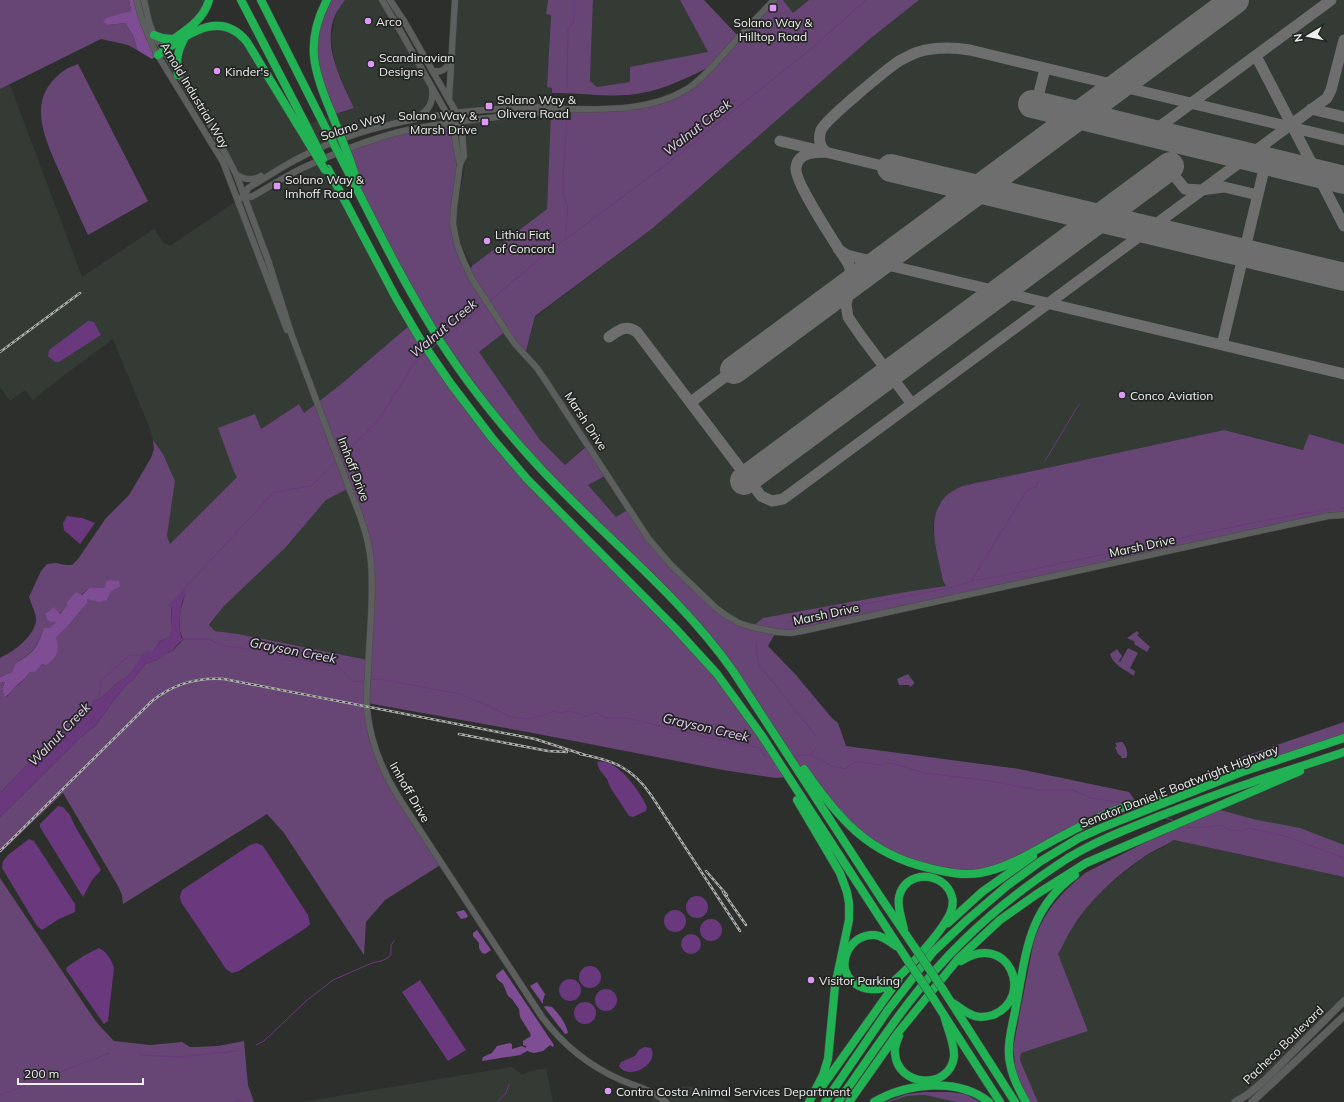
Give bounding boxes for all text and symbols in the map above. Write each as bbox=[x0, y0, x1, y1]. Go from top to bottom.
marker: Solano Way & Hilltop Road bbox=[768, 3, 778, 13]
place label: Arco bbox=[376, 14, 402, 29]
place label: Solano Way & Hilltop Road bbox=[734, 15, 813, 44]
marker: Arco bbox=[363, 16, 373, 26]
north arrow bbox=[1288, 16, 1328, 56]
text: N bbox=[1291, 32, 1306, 43]
street label: Arnold Industrial Way bbox=[157, 39, 233, 151]
place label: Scandinavian Designs bbox=[379, 50, 454, 79]
marker: Scandinavian Designs bbox=[366, 59, 376, 69]
place label: Kinder's bbox=[225, 64, 269, 79]
marker: Kinder's bbox=[212, 66, 222, 76]
place label: Solano Way & Olivera Road bbox=[497, 92, 577, 121]
water label: Walnut Creek bbox=[660, 95, 734, 159]
marker: Solano Way & Olivera Road bbox=[484, 101, 494, 111]
street label: Solano Way bbox=[319, 108, 388, 144]
place label: Solano Way & Marsh Drive bbox=[398, 108, 478, 137]
marker: Solano Way & Marsh Drive bbox=[480, 117, 490, 127]
place label: Solano Way & Imhoff Road bbox=[285, 172, 365, 201]
marker: Solano Way & Imhoff Road bbox=[272, 181, 282, 191]
place label: Lithia Fiat of Concord bbox=[495, 227, 555, 256]
marker: Lithia Fiat of Concord bbox=[482, 236, 492, 246]
water label: Walnut Creek bbox=[406, 295, 480, 360]
place label: Conco Aviation bbox=[1130, 388, 1213, 403]
street label: Marsh Drive bbox=[561, 389, 611, 453]
marker: Conco Aviation bbox=[1117, 390, 1127, 400]
street label: Imhoff Drive bbox=[335, 435, 373, 503]
street label: Marsh Drive bbox=[1108, 532, 1176, 560]
street label: Marsh Drive bbox=[792, 600, 860, 628]
water label: Grayson Creek bbox=[248, 634, 338, 666]
water label: Walnut Creek bbox=[25, 699, 93, 769]
water label: Grayson Creek bbox=[661, 709, 751, 745]
street label: Senator Daniel E Boatwright Highway bbox=[1078, 741, 1281, 831]
street label: Imhoff Drive bbox=[387, 759, 433, 825]
place label: Visitor Parking bbox=[819, 973, 900, 988]
marker: Visitor Parking bbox=[806, 975, 816, 985]
street label: Pacheco Boulevard bbox=[1240, 1003, 1326, 1087]
scale bar bbox=[18, 1060, 143, 1086]
text: 200 m bbox=[24, 1066, 59, 1081]
place label: Contra Costa Animal Services Department bbox=[616, 1084, 850, 1099]
marker: Contra Costa Animal Services Department bbox=[603, 1086, 613, 1096]

